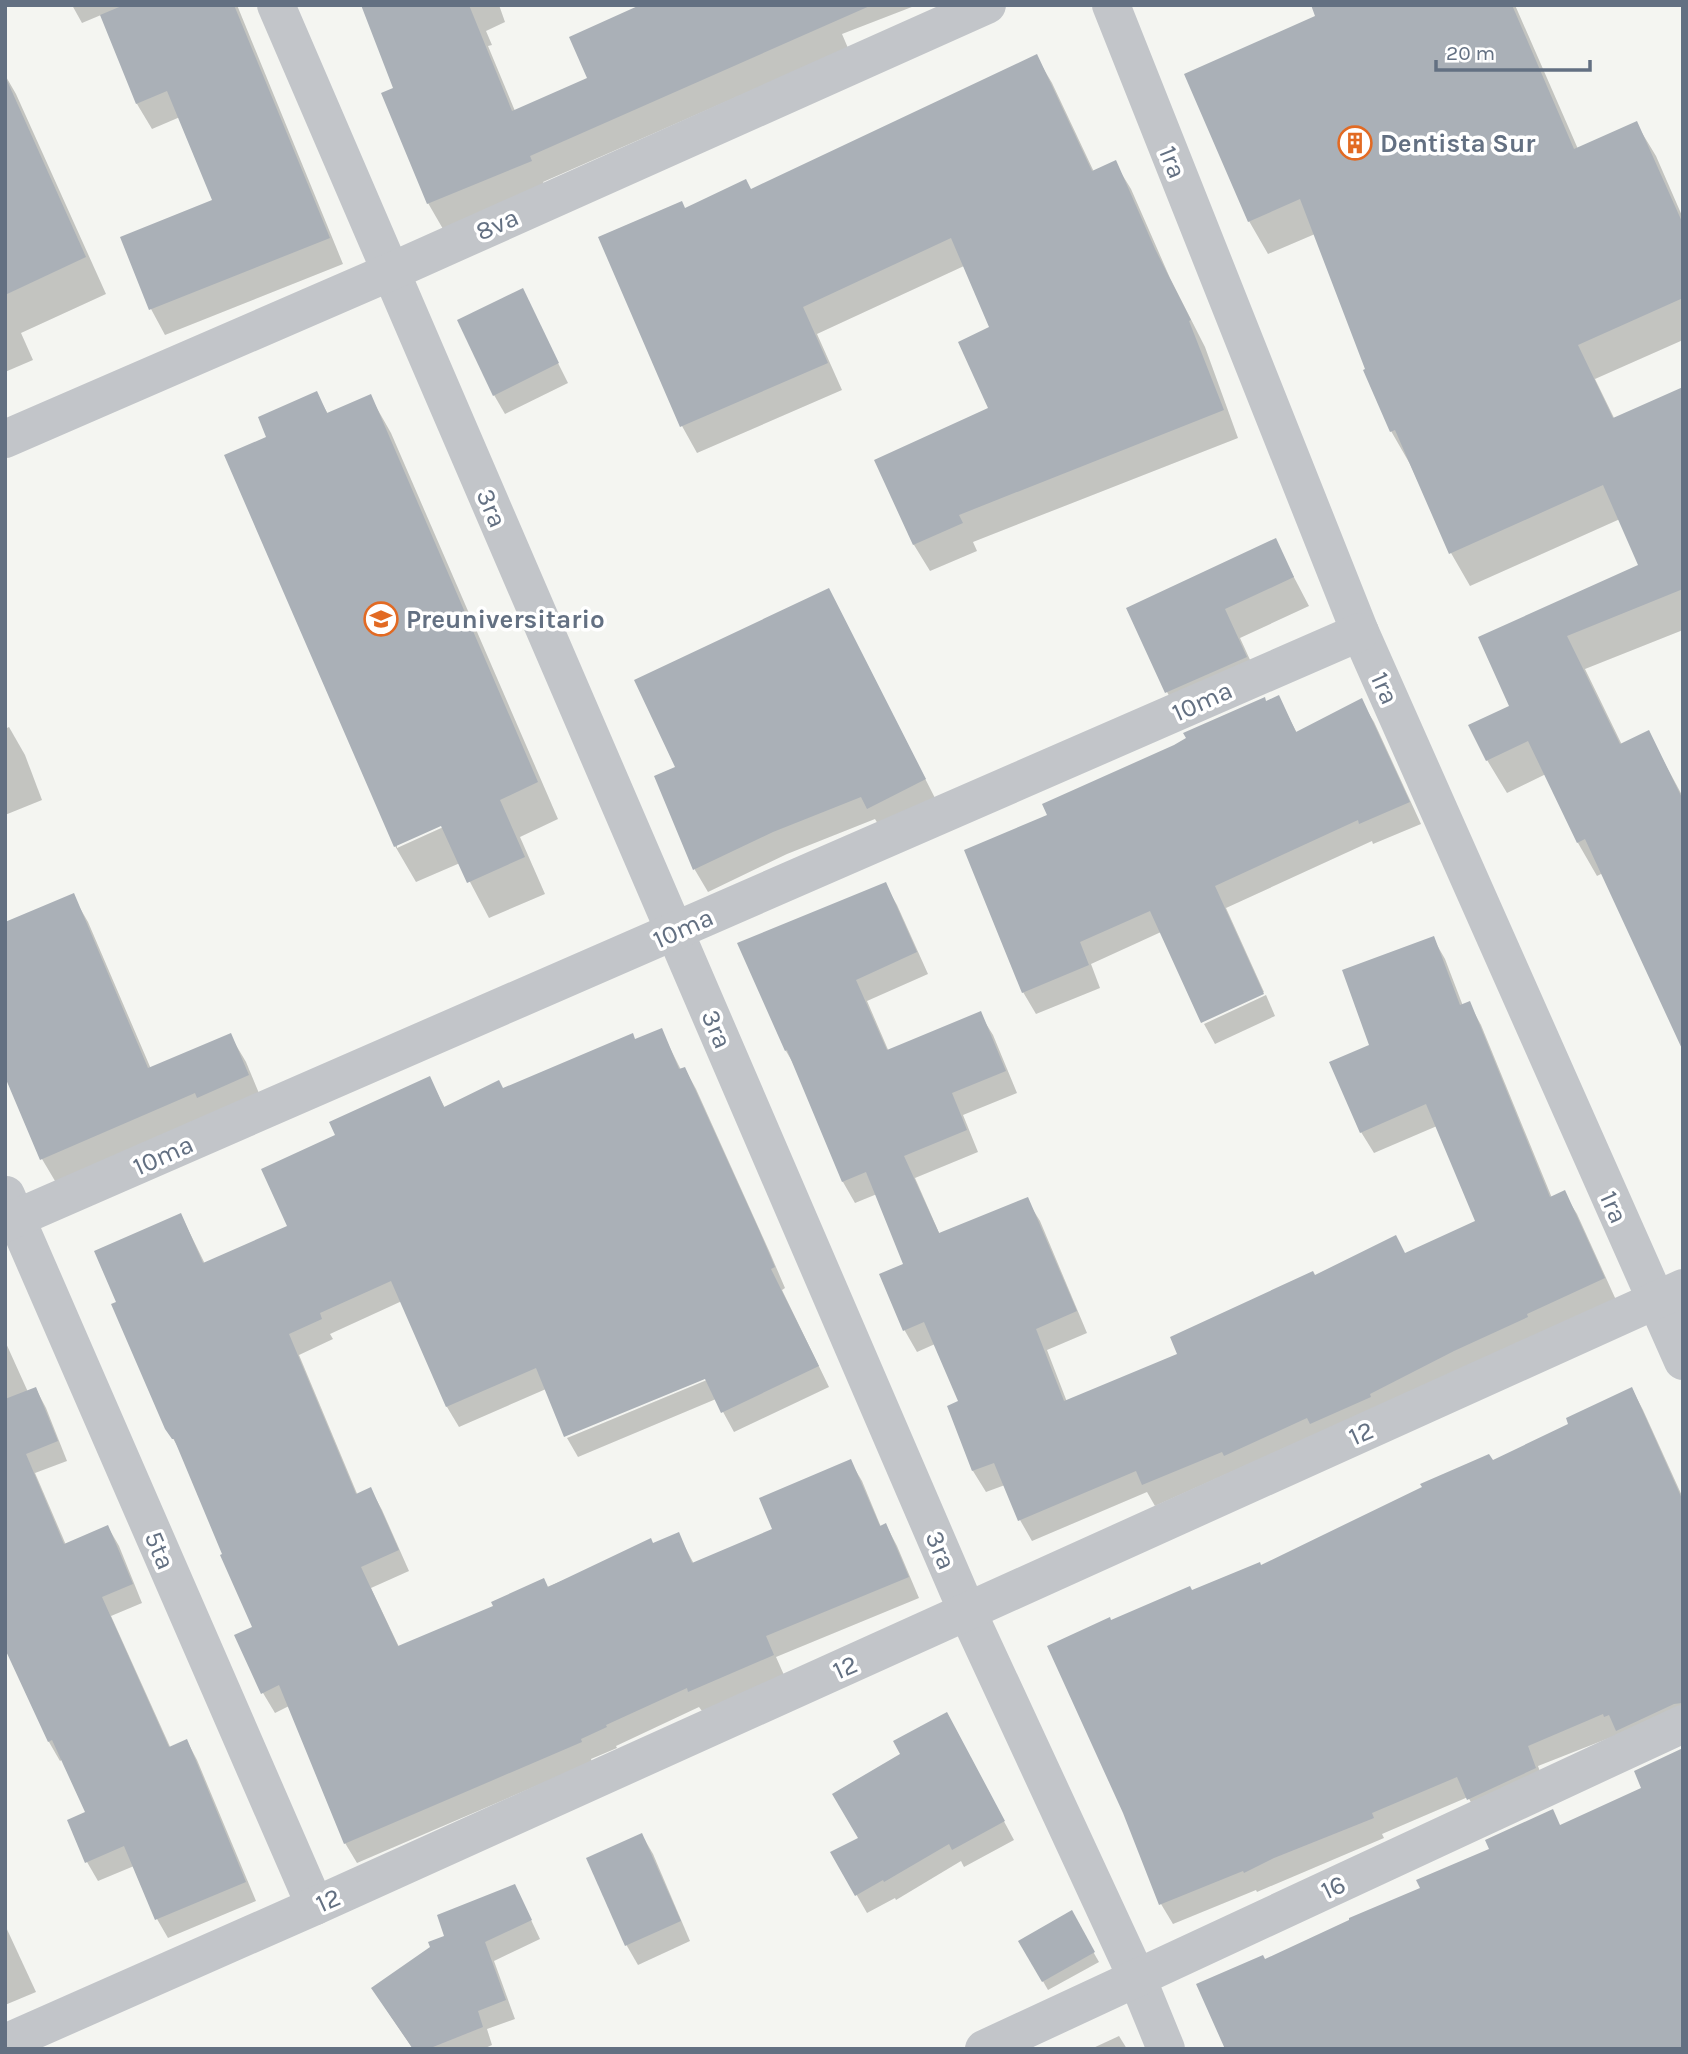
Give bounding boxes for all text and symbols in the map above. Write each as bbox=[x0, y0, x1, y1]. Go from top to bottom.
scale bar bbox=[1436, 28, 1590, 72]
text: 20 m bbox=[1446, 41, 1495, 65]
building icon: Dentista Sur bbox=[1336, 124, 1374, 162]
place label: Dentista Sur bbox=[1380, 128, 1536, 159]
street label: 1ra bbox=[1152, 141, 1193, 183]
street label: 8va bbox=[471, 201, 523, 247]
street label: 3ra bbox=[470, 484, 513, 532]
school or university icon: Preuniversitario bbox=[362, 600, 400, 638]
place label: Preuniversitario bbox=[406, 604, 605, 635]
street label: 1ra bbox=[1364, 667, 1405, 709]
street label: 10ma bbox=[1167, 675, 1237, 728]
street label: 10ma bbox=[648, 902, 718, 955]
street label: 3ra bbox=[695, 1005, 738, 1053]
street label: 10ma bbox=[128, 1129, 198, 1182]
street label: 1ra bbox=[1593, 1186, 1634, 1228]
street label: 12 bbox=[1344, 1414, 1378, 1452]
street label: 5ta bbox=[138, 1526, 181, 1574]
street label: 3ra bbox=[919, 1526, 962, 1574]
street label: 12 bbox=[828, 1648, 862, 1686]
street label: 16 bbox=[1316, 1868, 1350, 1906]
street label: 12 bbox=[311, 1881, 345, 1919]

